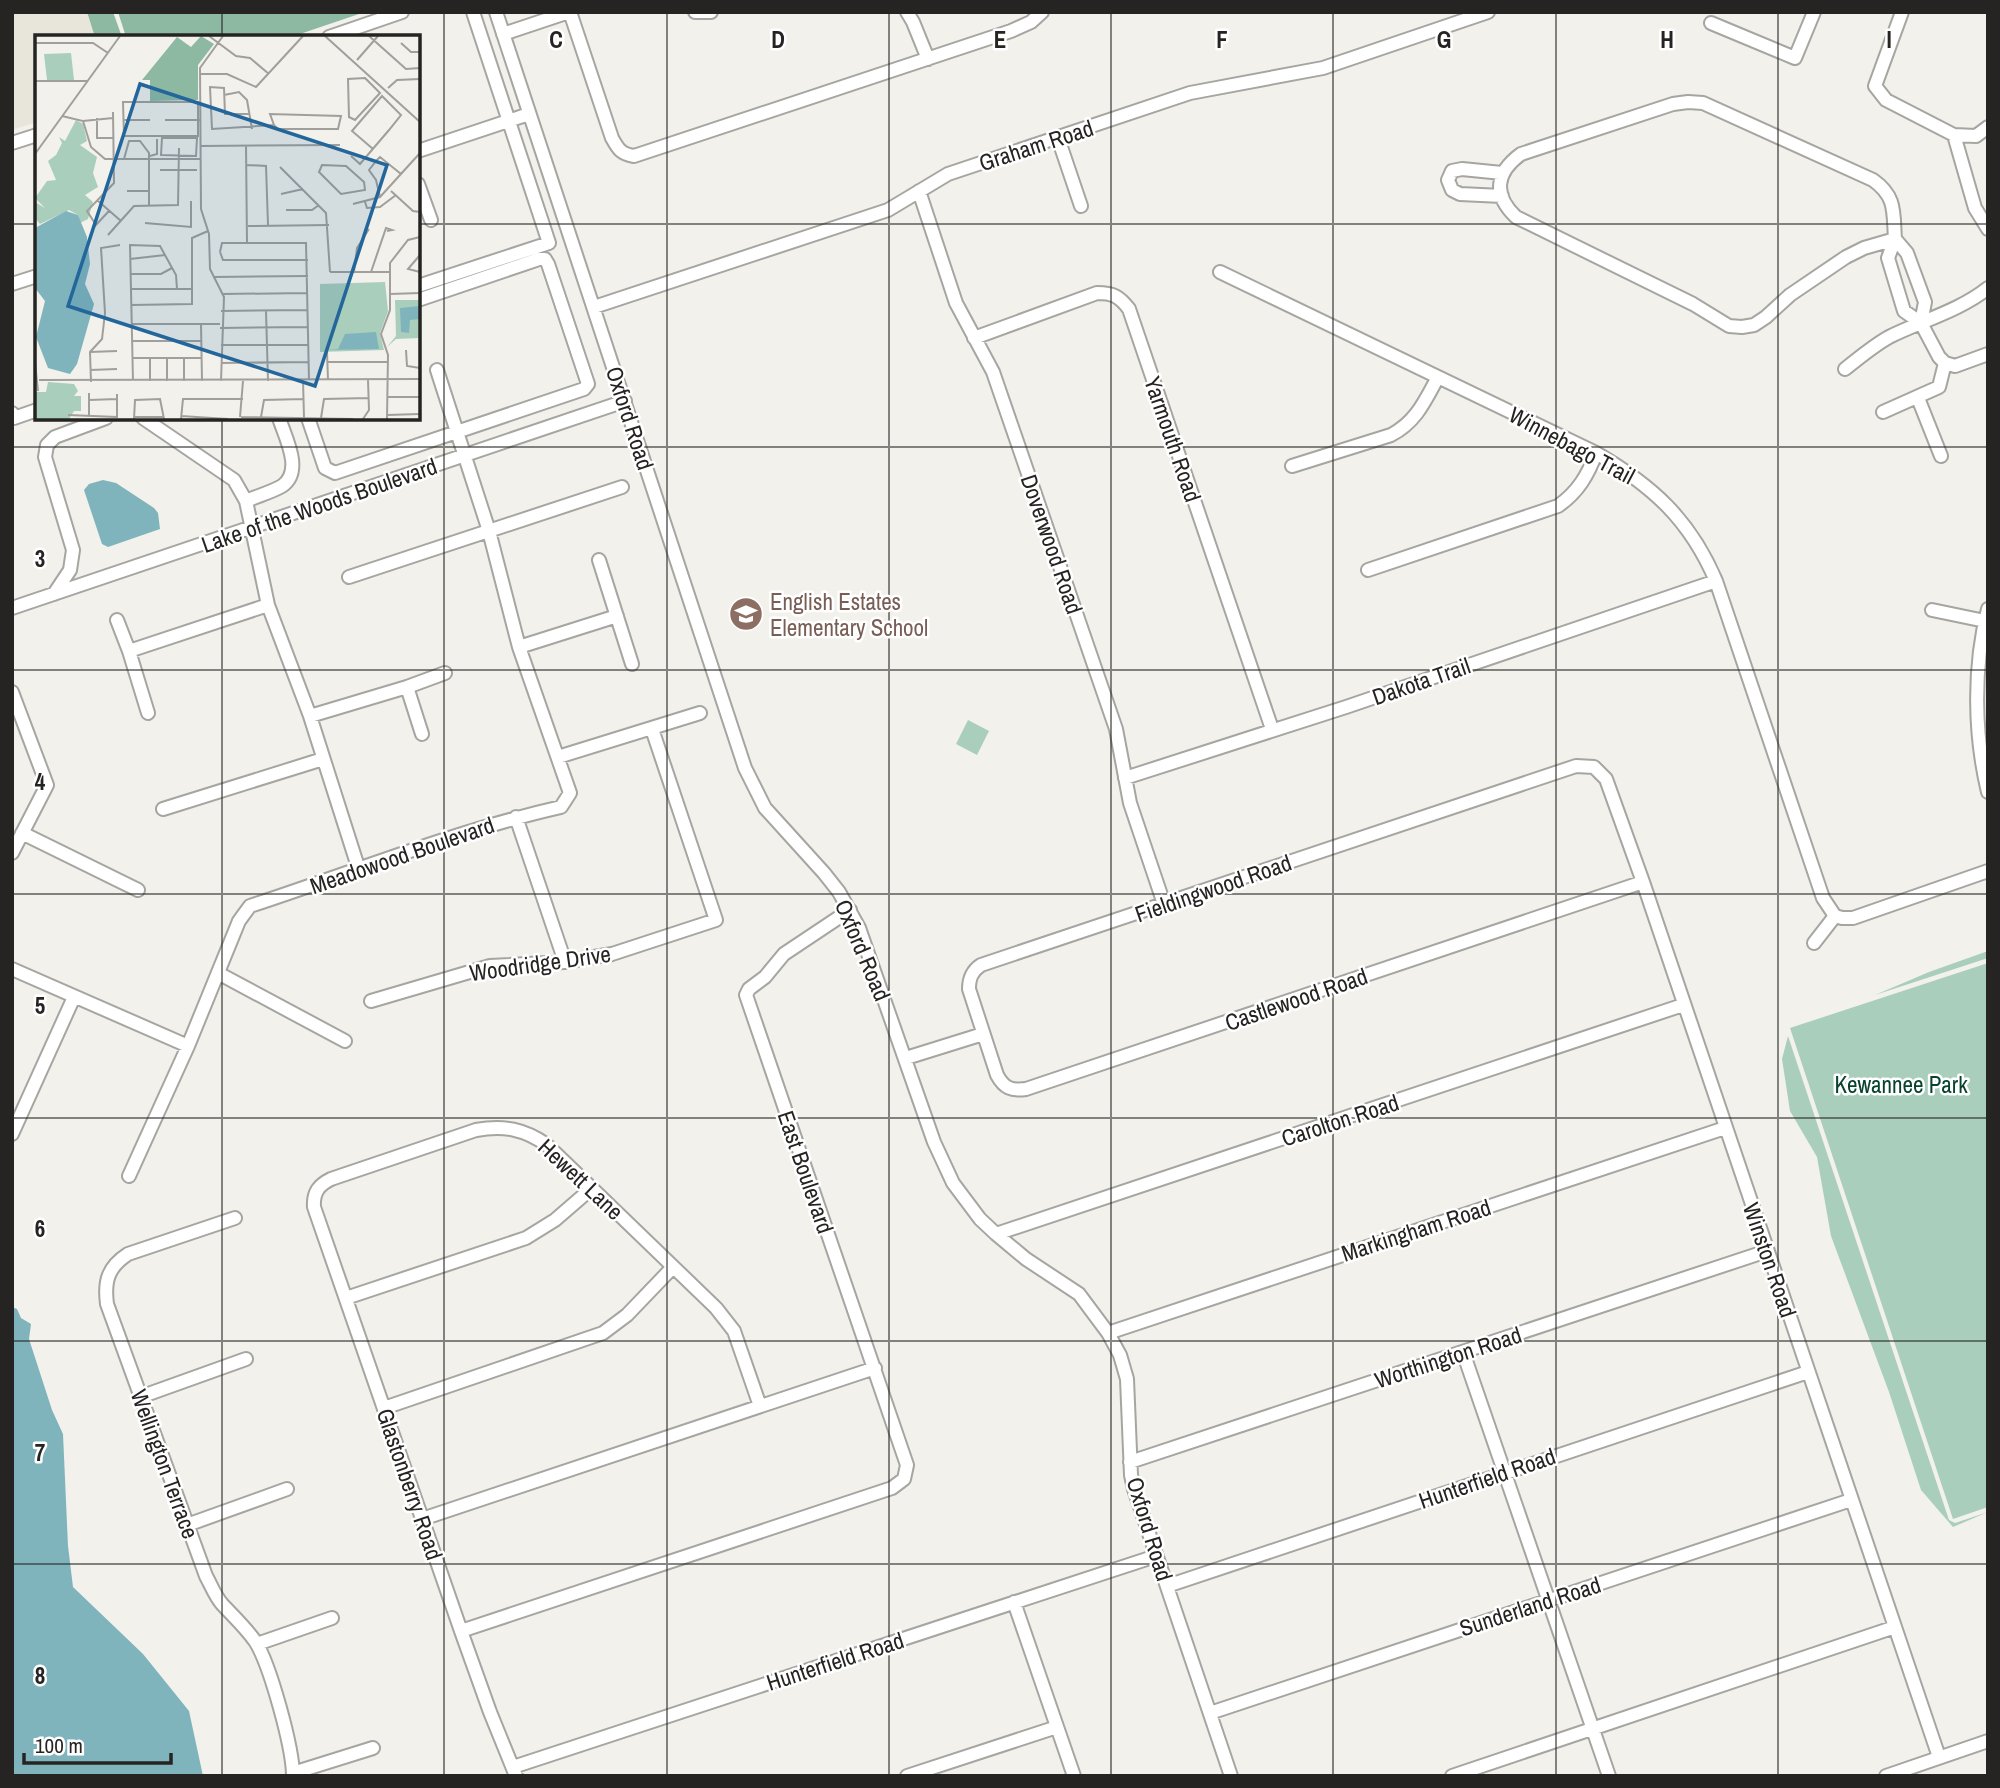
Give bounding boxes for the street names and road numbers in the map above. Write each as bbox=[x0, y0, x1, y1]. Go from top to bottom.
street label: Graham Road bbox=[975, 112, 1097, 178]
street label: Oxford Road bbox=[599, 362, 661, 474]
street label: Yarmouth Road bbox=[1137, 372, 1209, 506]
street label: Winnebago Trail bbox=[1504, 399, 1640, 491]
street label: Lake of the Woods Boulevard bbox=[197, 450, 441, 560]
street label: Doverwood Road bbox=[1014, 470, 1090, 618]
street label: Dakota Trail bbox=[1368, 650, 1474, 712]
street label: Meadowood Boulevard bbox=[306, 809, 498, 901]
street label: Fieldingwood Road bbox=[1131, 847, 1295, 929]
street label: Oxford Road bbox=[828, 895, 898, 1005]
street label: Woodridge Drive bbox=[467, 938, 613, 988]
street label: Castlewood Road bbox=[1221, 960, 1371, 1038]
street label: Carolton Road bbox=[1277, 1086, 1403, 1154]
street label: East Boulevard bbox=[771, 1106, 841, 1238]
street label: Hewett Lane bbox=[532, 1132, 630, 1226]
street label: Markingham Road bbox=[1337, 1191, 1495, 1269]
street label: Winston Road bbox=[1736, 1198, 1804, 1322]
street label: Worthington Road bbox=[1371, 1319, 1525, 1395]
street label: Wellington Terrace bbox=[124, 1385, 206, 1543]
street label: Glastonberry Road bbox=[370, 1404, 450, 1564]
street label: Hunterfield Road bbox=[1415, 1440, 1559, 1516]
street label: Oxford Road bbox=[1120, 1473, 1180, 1585]
street label: Sunderland Road bbox=[1455, 1569, 1605, 1643]
street label: Hunterfield Road bbox=[762, 1624, 908, 1698]

